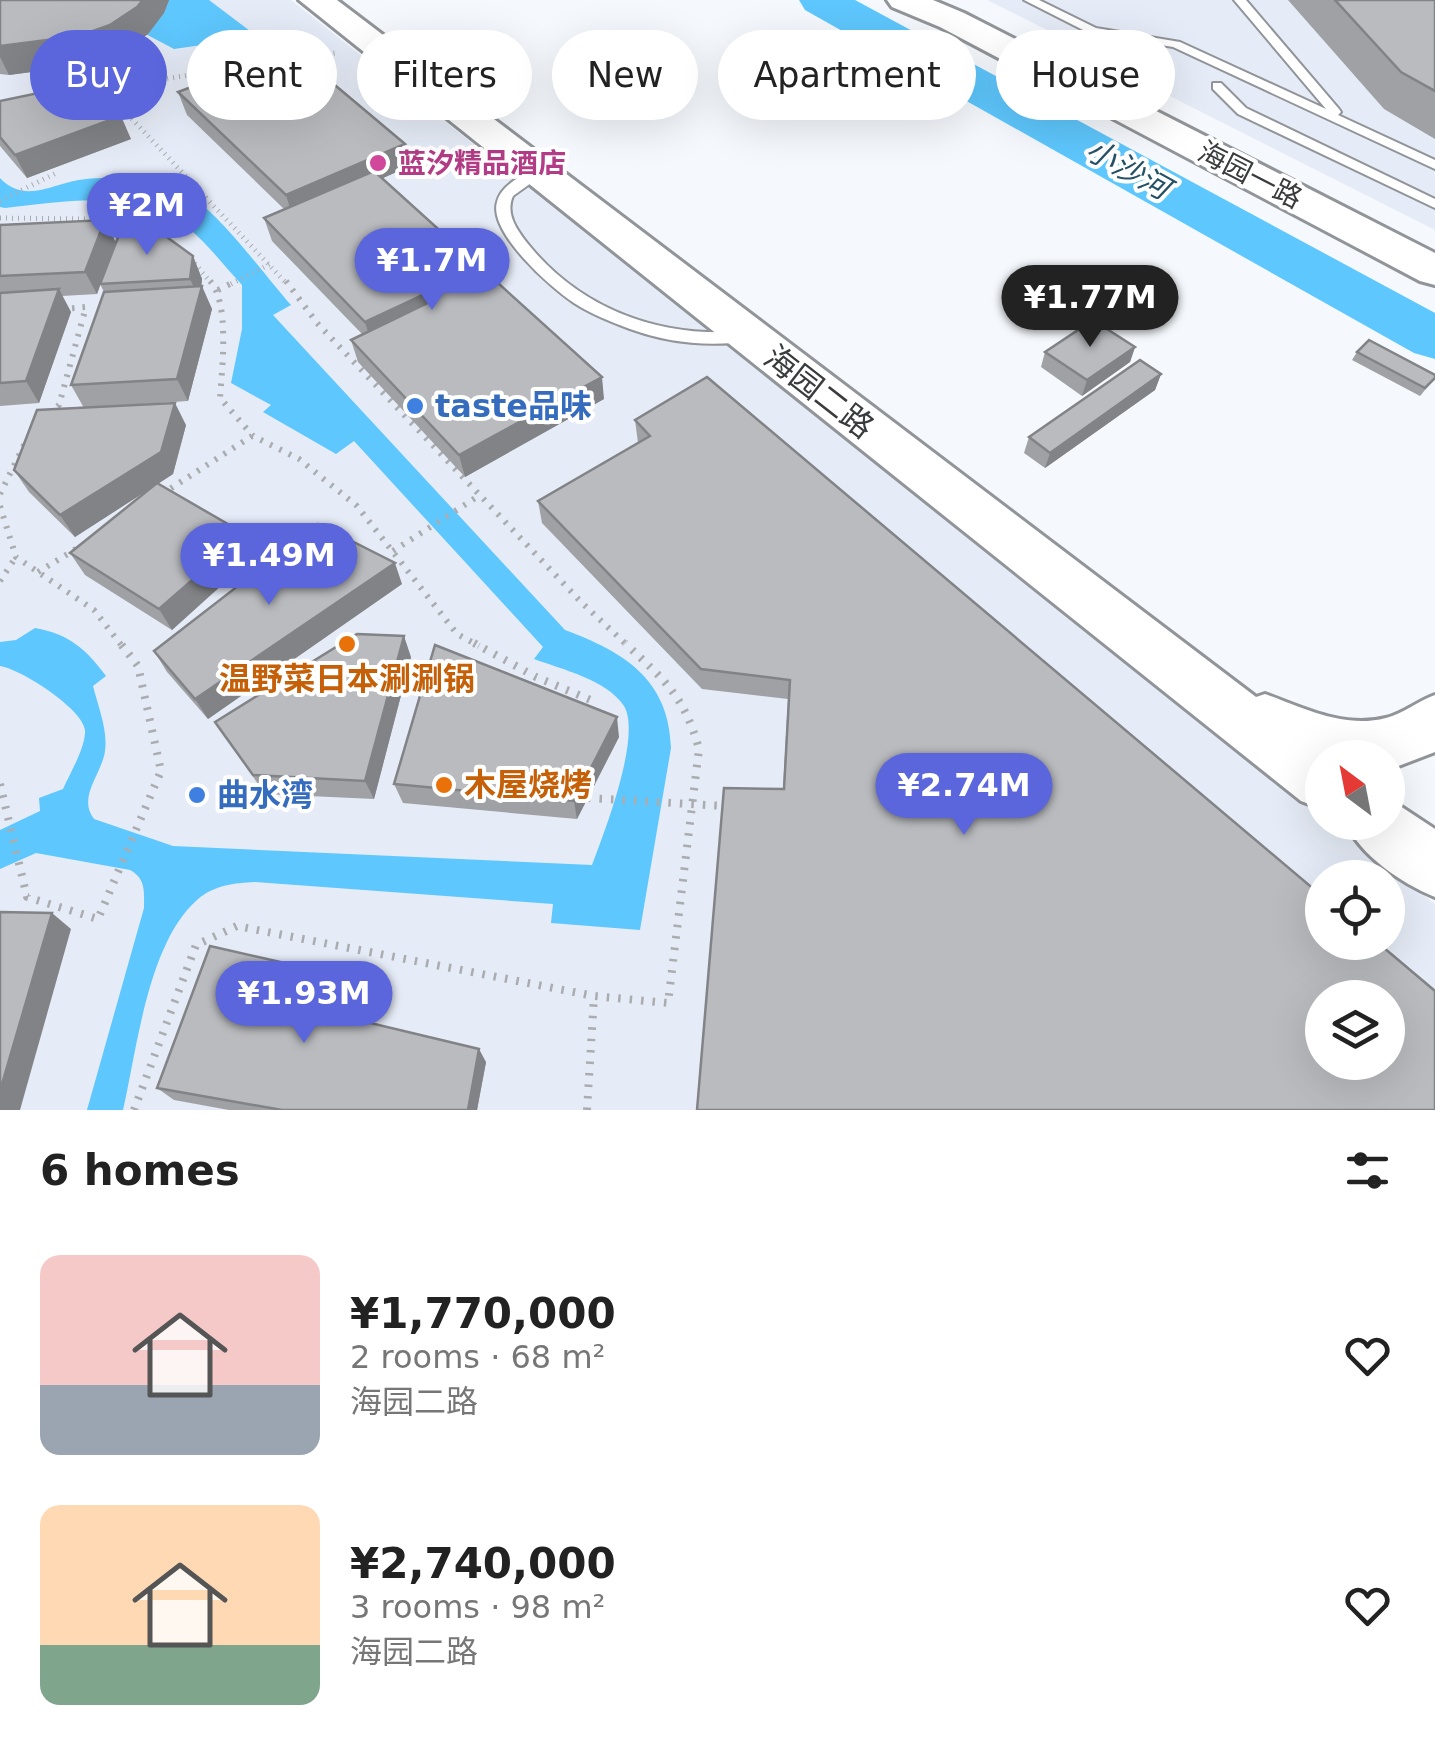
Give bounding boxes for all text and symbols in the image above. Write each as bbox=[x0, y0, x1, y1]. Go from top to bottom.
chip: Buy bbox=[30, 30, 167, 120]
chip: Rent bbox=[187, 30, 337, 120]
chip: Filters bbox=[357, 30, 532, 120]
chip: New bbox=[552, 30, 698, 120]
chip: Apartment bbox=[718, 30, 976, 120]
chip: House bbox=[996, 30, 1175, 120]
water label: 小沙河 bbox=[1080, 132, 1180, 209]
street label: 海园一路 bbox=[1193, 135, 1307, 215]
place label: 蓝汐精品酒店 bbox=[398, 147, 566, 180]
marker: 蓝汐精品酒店 bbox=[367, 152, 389, 174]
pin: ¥2M bbox=[99, 173, 195, 258]
text: ¥2M bbox=[109, 186, 185, 224]
pin: ¥1.7M bbox=[362, 228, 502, 313]
text: ¥1.7M bbox=[377, 241, 487, 279]
pin: ¥1.77M bbox=[1009, 265, 1171, 350]
text: ¥1.77M bbox=[1023, 278, 1157, 316]
street label: 海园二路 bbox=[757, 338, 881, 446]
place label: taste品味 bbox=[435, 387, 592, 425]
marker: taste品味 bbox=[404, 395, 426, 417]
pin: ¥1.49M bbox=[188, 523, 350, 608]
text: ¥1.49M bbox=[202, 536, 336, 574]
marker: 温野菜日本涮涮锅 bbox=[336, 633, 358, 655]
place label: 温野菜日本涮涮锅 bbox=[219, 660, 475, 698]
north arrow bbox=[1305, 740, 1405, 840]
map controls bbox=[1305, 740, 1405, 1080]
pin: ¥2.74M bbox=[883, 753, 1045, 838]
place label: 木屋烧烤 bbox=[464, 766, 592, 804]
text: ¥2.74M bbox=[897, 766, 1031, 804]
marker: 木屋烧烤 bbox=[433, 774, 455, 796]
place label: 曲水湾 bbox=[217, 776, 313, 814]
marker: 曲水湾 bbox=[186, 784, 208, 806]
button: locate bbox=[1305, 860, 1405, 960]
pin: ¥1.93M bbox=[223, 961, 385, 1046]
text: ¥1.93M bbox=[237, 974, 371, 1012]
button: layers bbox=[1305, 980, 1405, 1080]
icon: filters bbox=[1340, 1143, 1395, 1198]
text: 6 homes bbox=[40, 1146, 240, 1195]
text: ¥1,770,000 bbox=[350, 1289, 616, 1338]
icon: home bbox=[120, 1295, 240, 1415]
icon: heart bbox=[1340, 1328, 1395, 1383]
text: 2 rooms · 68 m² bbox=[350, 1338, 605, 1376]
text: 海园二路 bbox=[350, 1383, 478, 1421]
text: ¥2,740,000 bbox=[350, 1539, 616, 1588]
icon: home bbox=[120, 1545, 240, 1665]
icon: heart bbox=[1340, 1578, 1395, 1633]
text: 3 rooms · 98 m² bbox=[350, 1588, 605, 1626]
text: 海园二路 bbox=[350, 1633, 478, 1671]

